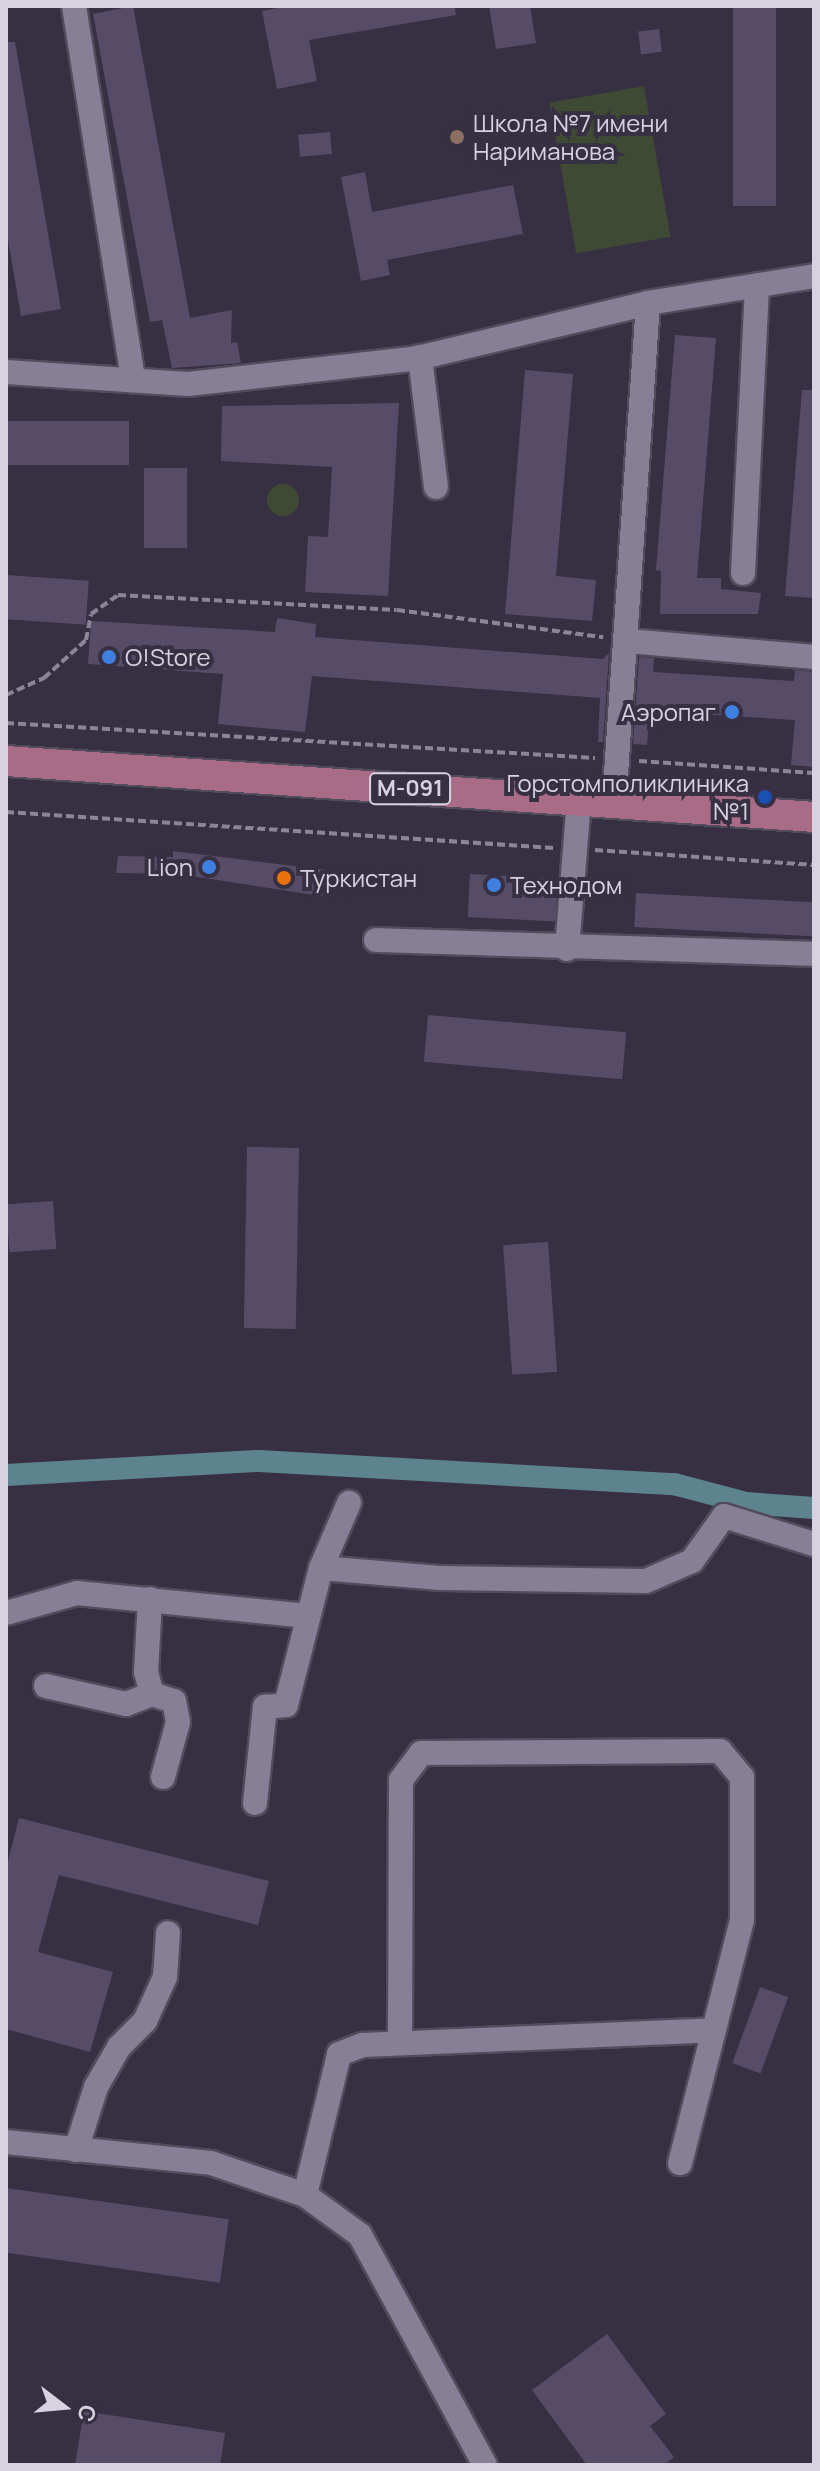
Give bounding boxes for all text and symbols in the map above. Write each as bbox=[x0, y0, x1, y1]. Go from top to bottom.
place label: Школа №7 имени Нариманова bbox=[473, 109, 668, 165]
marker: Школа №7 имени Нариманова bbox=[448, 128, 466, 146]
place label: O!Store bbox=[125, 643, 210, 671]
marker: O!Store bbox=[100, 648, 118, 666]
place label: Аэропаг bbox=[621, 698, 716, 726]
marker: Аэропаг bbox=[723, 703, 741, 721]
place label: Горстомполиклиника №1 bbox=[507, 769, 749, 825]
road number: М-091 bbox=[368, 771, 452, 807]
marker: Горстомполиклиника №1 bbox=[756, 788, 774, 806]
place label: Lion bbox=[147, 853, 193, 881]
marker: Lion bbox=[200, 858, 218, 876]
place label: Туркистан bbox=[300, 864, 417, 892]
marker: Туркистан bbox=[275, 869, 293, 887]
place label: Технодом bbox=[510, 871, 622, 899]
marker: Технодом bbox=[485, 876, 503, 894]
north arrow bbox=[24, 2367, 104, 2447]
text: С bbox=[70, 2402, 104, 2426]

